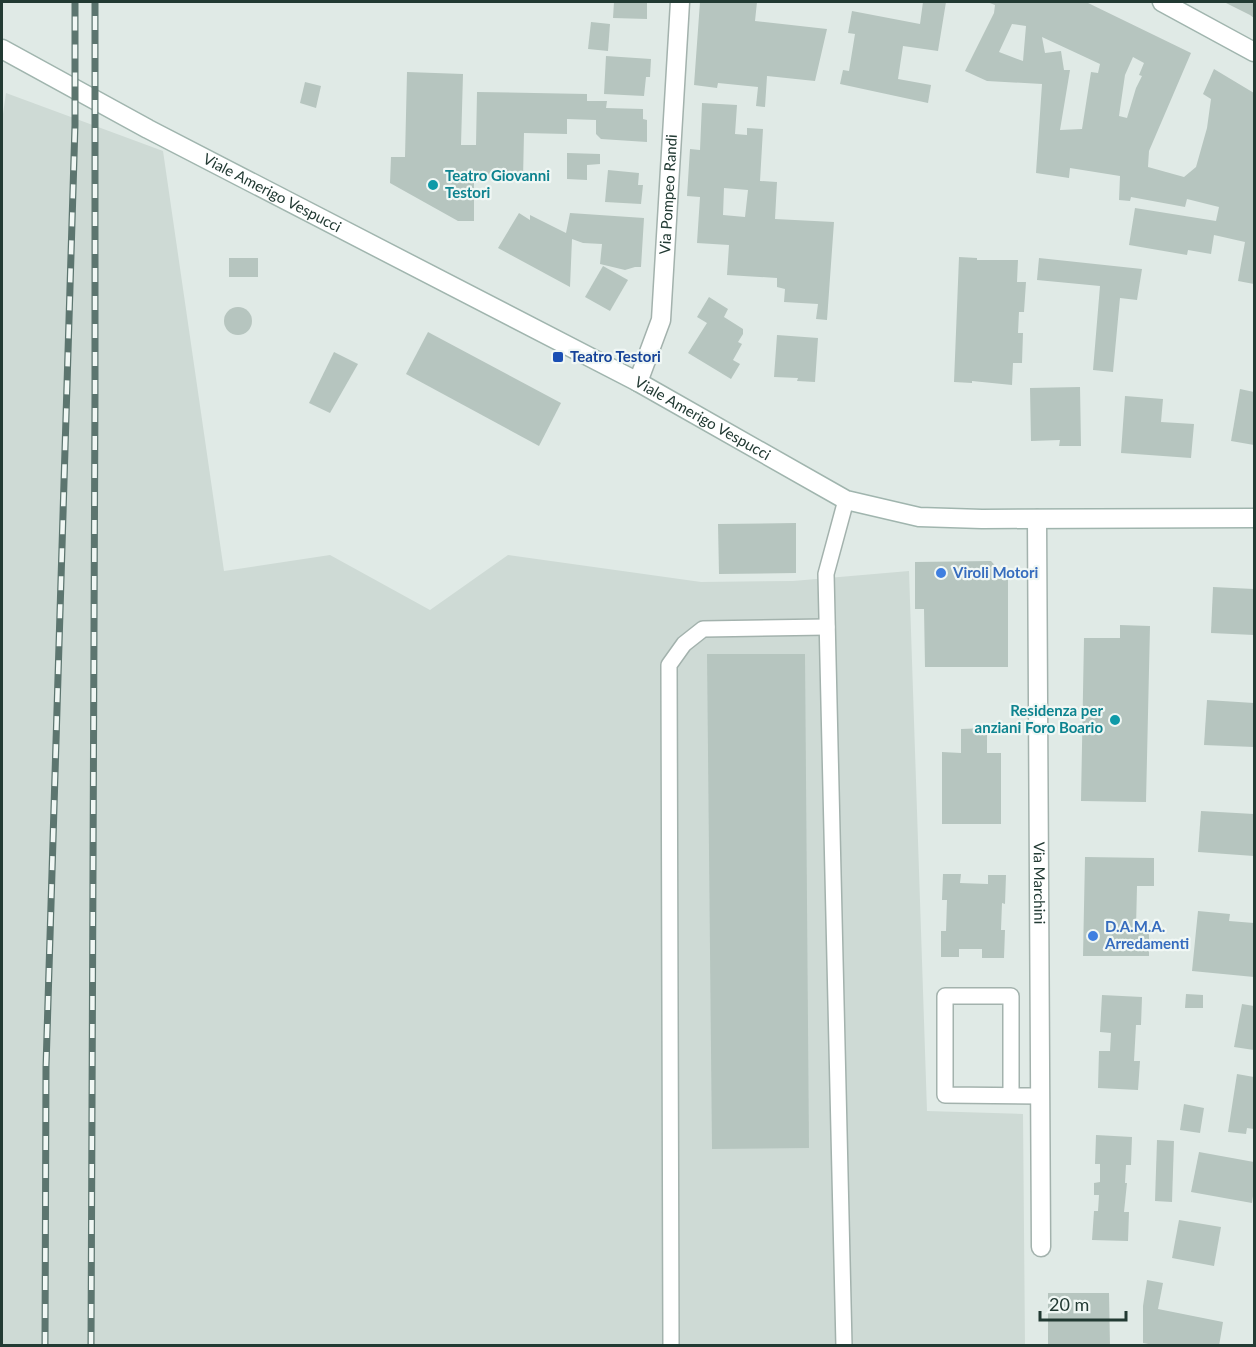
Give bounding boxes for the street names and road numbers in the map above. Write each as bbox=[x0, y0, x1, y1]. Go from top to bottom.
street label: Via Pompeo Randi bbox=[655, 134, 680, 255]
street label: Viale Amerigo Vespucci bbox=[200, 149, 345, 235]
street label: Viale Amerigo Vespucci bbox=[632, 372, 774, 463]
street label: Via Marchini bbox=[1031, 842, 1049, 924]

